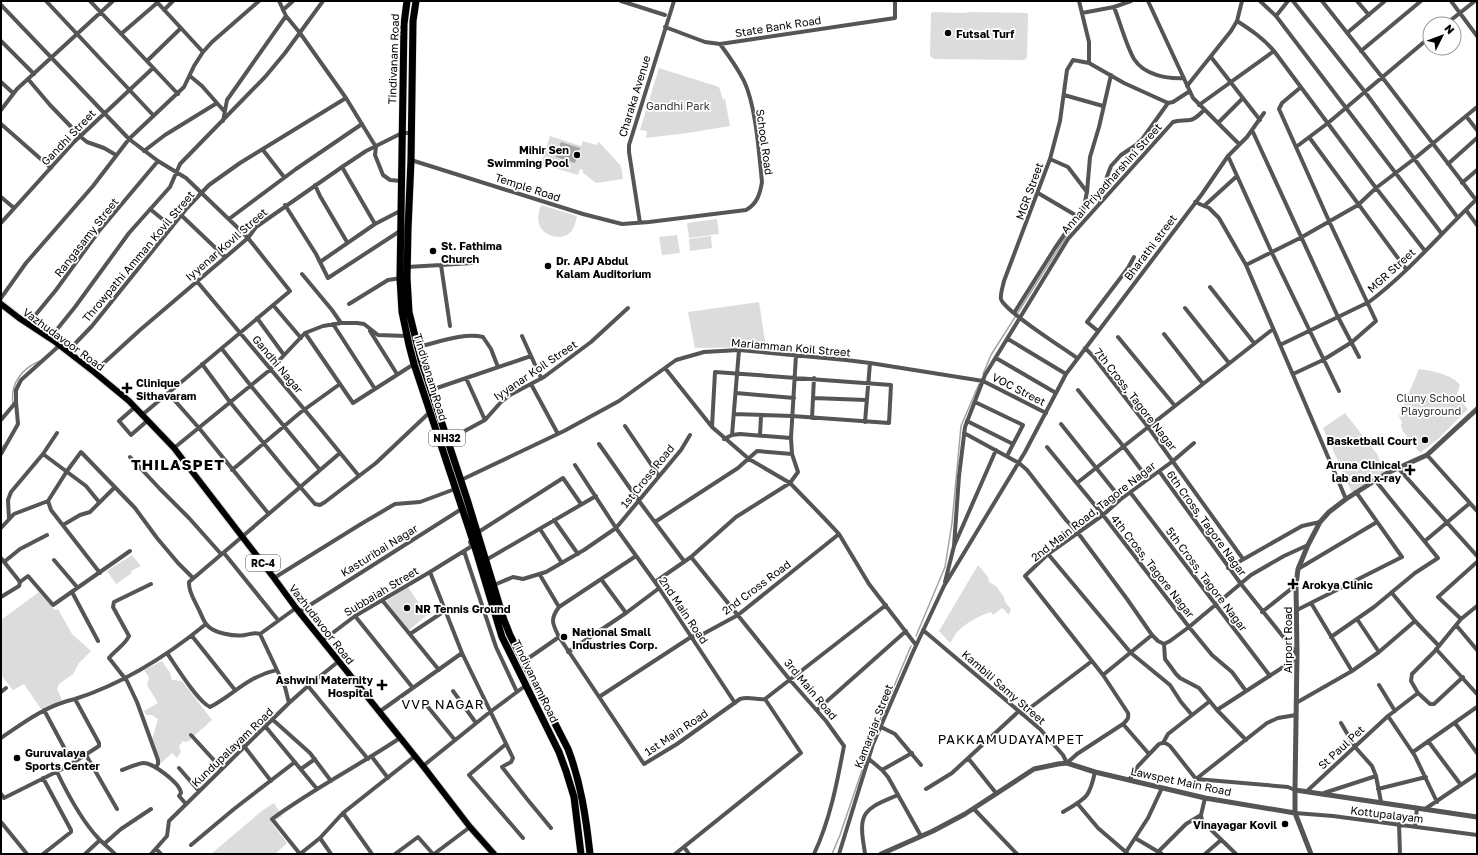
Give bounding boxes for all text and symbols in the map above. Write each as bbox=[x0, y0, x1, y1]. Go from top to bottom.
street label: Tindivanam Road bbox=[385, 13, 401, 105]
street label: State Bank Road bbox=[734, 13, 822, 39]
north arrow bbox=[1422, 16, 1462, 56]
text: N bbox=[1442, 22, 1457, 36]
place label: Futsal Turf bbox=[956, 27, 1014, 40]
marker: Futsal Turf bbox=[943, 28, 953, 38]
street label: Charaka Avenue bbox=[615, 54, 653, 138]
park label: Gandhi Park bbox=[646, 99, 710, 112]
street label: Gandhi Street bbox=[38, 106, 98, 168]
street label: School Road bbox=[754, 108, 776, 176]
street label: Annai Priyadharshini Street bbox=[1058, 120, 1164, 236]
place label: Mihir Sen Swimming Pool bbox=[487, 143, 569, 169]
marker: Mihir Sen Swimming Pool bbox=[572, 150, 582, 160]
street label: MGR Street bbox=[1013, 161, 1045, 221]
street label: Temple Road bbox=[494, 170, 562, 204]
street label: Throwpathi Amman Kovil Street bbox=[79, 188, 197, 324]
street label: Rangasamy Street bbox=[51, 195, 121, 279]
street label: Iyyenar Kovil Street bbox=[182, 205, 270, 283]
street label: Bharathi street bbox=[1121, 212, 1179, 282]
place label: St. Fathima Church bbox=[441, 239, 502, 265]
street label: MGR Street bbox=[1364, 245, 1418, 295]
marker: St. Fathima Church bbox=[428, 246, 438, 256]
place label: Dr. APJ Abdul Kalam Auditorium bbox=[556, 254, 652, 280]
marker: Dr. APJ Abdul Kalam Auditorium bbox=[543, 261, 553, 271]
street label: Vazhudavoor Road bbox=[21, 305, 107, 373]
street label: Gandhi Nagar bbox=[250, 332, 307, 396]
street label: Tindivanam Road bbox=[412, 332, 450, 422]
street label: Mariamman Koil Street bbox=[731, 335, 851, 359]
street label: Iyyanar Koil Street bbox=[491, 337, 579, 403]
street label: 7th Cross, Tagore Nagar bbox=[1092, 345, 1180, 453]
street label: VOC Street bbox=[990, 370, 1048, 408]
place label: Clinique Sithavaram bbox=[136, 376, 197, 402]
marker: Clinique Sithavaram bbox=[121, 382, 133, 394]
park label: Cluny School Playground bbox=[1396, 391, 1466, 417]
road number: NH32 bbox=[429, 430, 465, 446]
place label: Basketball Court bbox=[1327, 434, 1418, 447]
marker: Basketball Court bbox=[1420, 435, 1430, 445]
street label: 1st Cross Road bbox=[617, 442, 677, 510]
district label: THILASPET bbox=[131, 455, 225, 473]
street label: 2nd Main Road, Tagore Nagar bbox=[1028, 458, 1158, 564]
place label: Aruna Clinical lab and x-ray bbox=[1326, 458, 1401, 484]
marker: Aruna Clinical lab and x-ray bbox=[1404, 464, 1416, 476]
street label: 6th Cross, Tagore Nagar bbox=[1164, 468, 1250, 579]
street label: 4th Cross, Tagore Nagar bbox=[1109, 512, 1198, 621]
street label: Kasturibai Nagar bbox=[338, 521, 421, 579]
street label: 5th Cross, Tagore Nagar bbox=[1164, 524, 1251, 634]
road number: RC-4 bbox=[246, 555, 280, 571]
street label: 2nd Cross Road bbox=[719, 557, 793, 617]
street label: Subbaiah Street bbox=[341, 564, 421, 618]
street label: 2nd Main Road bbox=[657, 574, 711, 646]
marker: Arokya Clinic bbox=[1287, 578, 1299, 590]
place label: Arokya Clinic bbox=[1302, 578, 1374, 591]
street label: Vazhudavoor Road bbox=[287, 581, 357, 667]
place label: NR Tennis Ground bbox=[415, 602, 511, 615]
marker: NR Tennis Ground bbox=[402, 603, 412, 613]
street label: Airport Road bbox=[1281, 607, 1294, 673]
place label: National Small Industries Corp. bbox=[572, 625, 658, 651]
marker: National Small Industries Corp. bbox=[559, 632, 569, 642]
street label: Tindivanam Road bbox=[510, 637, 562, 725]
street label: Kambili Samy Street bbox=[960, 647, 1048, 727]
street label: 3rd Main Road bbox=[782, 656, 840, 722]
place label: Ashwini Maternity Hospital bbox=[276, 673, 373, 699]
marker: Ashwini Maternity Hospital bbox=[376, 679, 388, 691]
street label: Kamarajar Street bbox=[851, 682, 895, 770]
district label: VVP NAGAR bbox=[401, 696, 485, 712]
street label: Kundupalayam Road bbox=[189, 705, 275, 789]
street label: 1st Main Road bbox=[642, 706, 710, 758]
street label: St Paul Pet bbox=[1315, 722, 1367, 772]
district label: PAKKAMUDAYAMPET bbox=[938, 731, 1084, 747]
place label: Guruvalaya Sports Center bbox=[25, 746, 100, 772]
marker: Guruvalaya Sports Center bbox=[12, 753, 22, 763]
street label: Lawspet Main Road bbox=[1129, 764, 1233, 798]
street label: Kottupalayam bbox=[1350, 803, 1424, 825]
place label: Vinayagar Kovil bbox=[1193, 818, 1277, 831]
marker: Vinayagar Kovil bbox=[1280, 819, 1290, 829]

